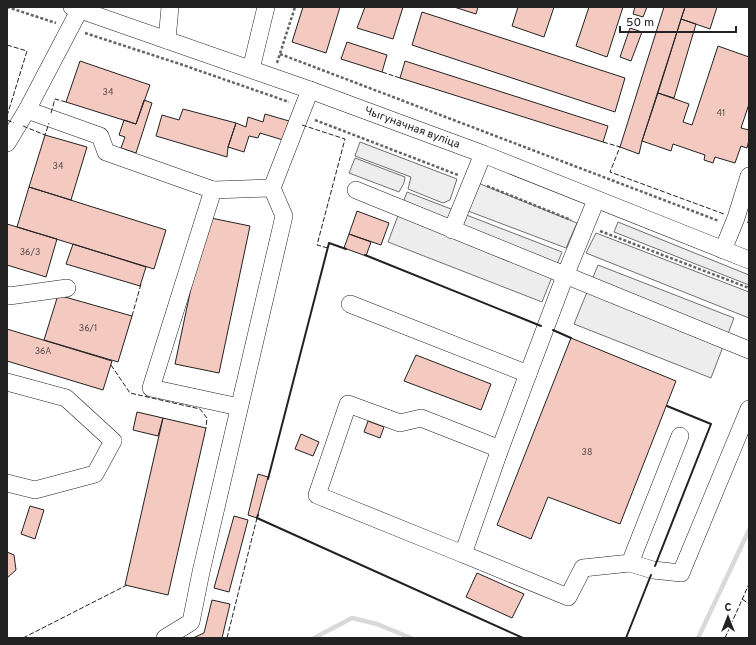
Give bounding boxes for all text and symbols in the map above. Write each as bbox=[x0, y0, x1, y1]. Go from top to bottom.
scale bar bbox=[620, 8, 736, 34]
text: 50 m bbox=[626, 15, 654, 31]
house number: 34 bbox=[102, 87, 114, 98]
street label: Чыгуначная вуліца bbox=[362, 104, 462, 152]
house number: 41 bbox=[717, 108, 725, 119]
house number: 34 bbox=[52, 161, 64, 172]
house number: 36/3 bbox=[20, 247, 40, 258]
house number: 36/1 bbox=[79, 323, 97, 334]
house number: 36А bbox=[35, 346, 51, 357]
house number: 38 bbox=[582, 447, 592, 458]
north arrow bbox=[708, 597, 748, 637]
text: С bbox=[724, 601, 732, 615]

